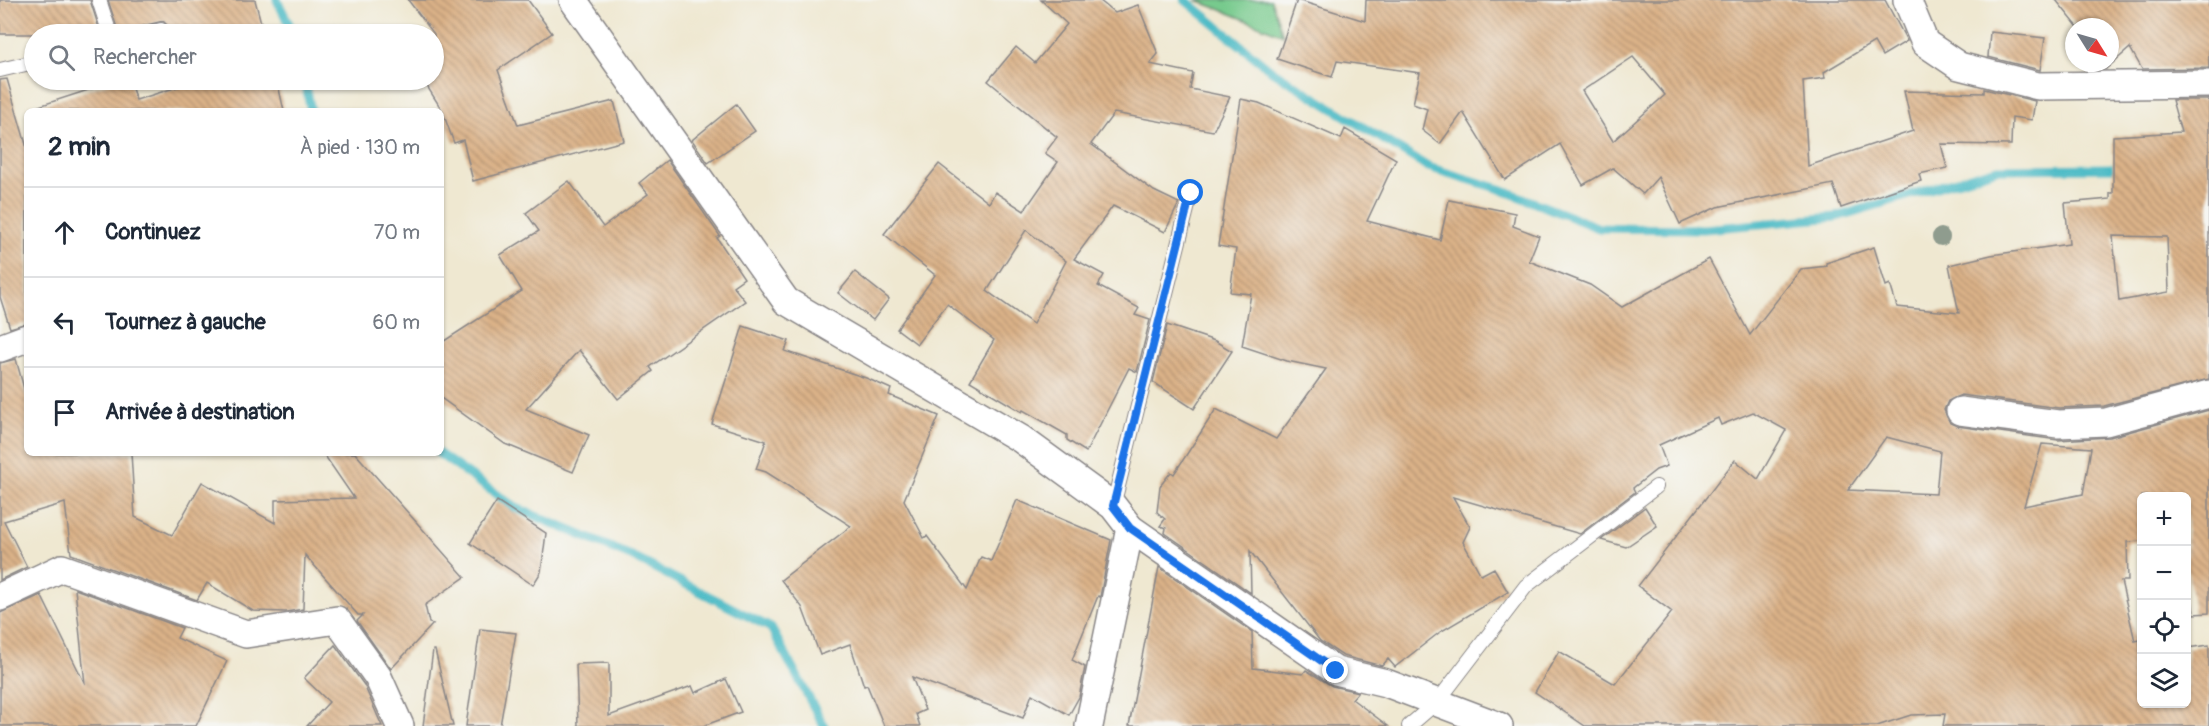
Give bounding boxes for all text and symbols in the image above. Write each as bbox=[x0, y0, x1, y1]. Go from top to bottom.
north arrow bbox=[2065, 18, 2119, 72]
search box bbox=[24, 24, 444, 90]
icon: search bbox=[45, 41, 78, 74]
text: Rechercher bbox=[93, 43, 197, 71]
text: 2 min bbox=[48, 131, 110, 163]
text: À pied · 130 m bbox=[300, 135, 420, 160]
route start bbox=[1177, 179, 1203, 205]
icon: ahead bbox=[48, 216, 81, 249]
text: Continuez bbox=[105, 218, 201, 246]
text: 70 m bbox=[374, 220, 420, 245]
icon: left bbox=[48, 306, 81, 339]
text: Tournez à gauche bbox=[105, 308, 266, 336]
text: 60 m bbox=[373, 310, 420, 335]
icon: arrive bbox=[48, 396, 81, 429]
text: Arrivée à destination bbox=[105, 398, 295, 426]
map controls bbox=[2137, 492, 2191, 708]
button: + bbox=[2137, 492, 2191, 546]
button: − bbox=[2137, 546, 2191, 600]
button: locate bbox=[2137, 600, 2191, 654]
button: layers bbox=[2137, 654, 2191, 708]
route end bbox=[1322, 657, 1348, 683]

